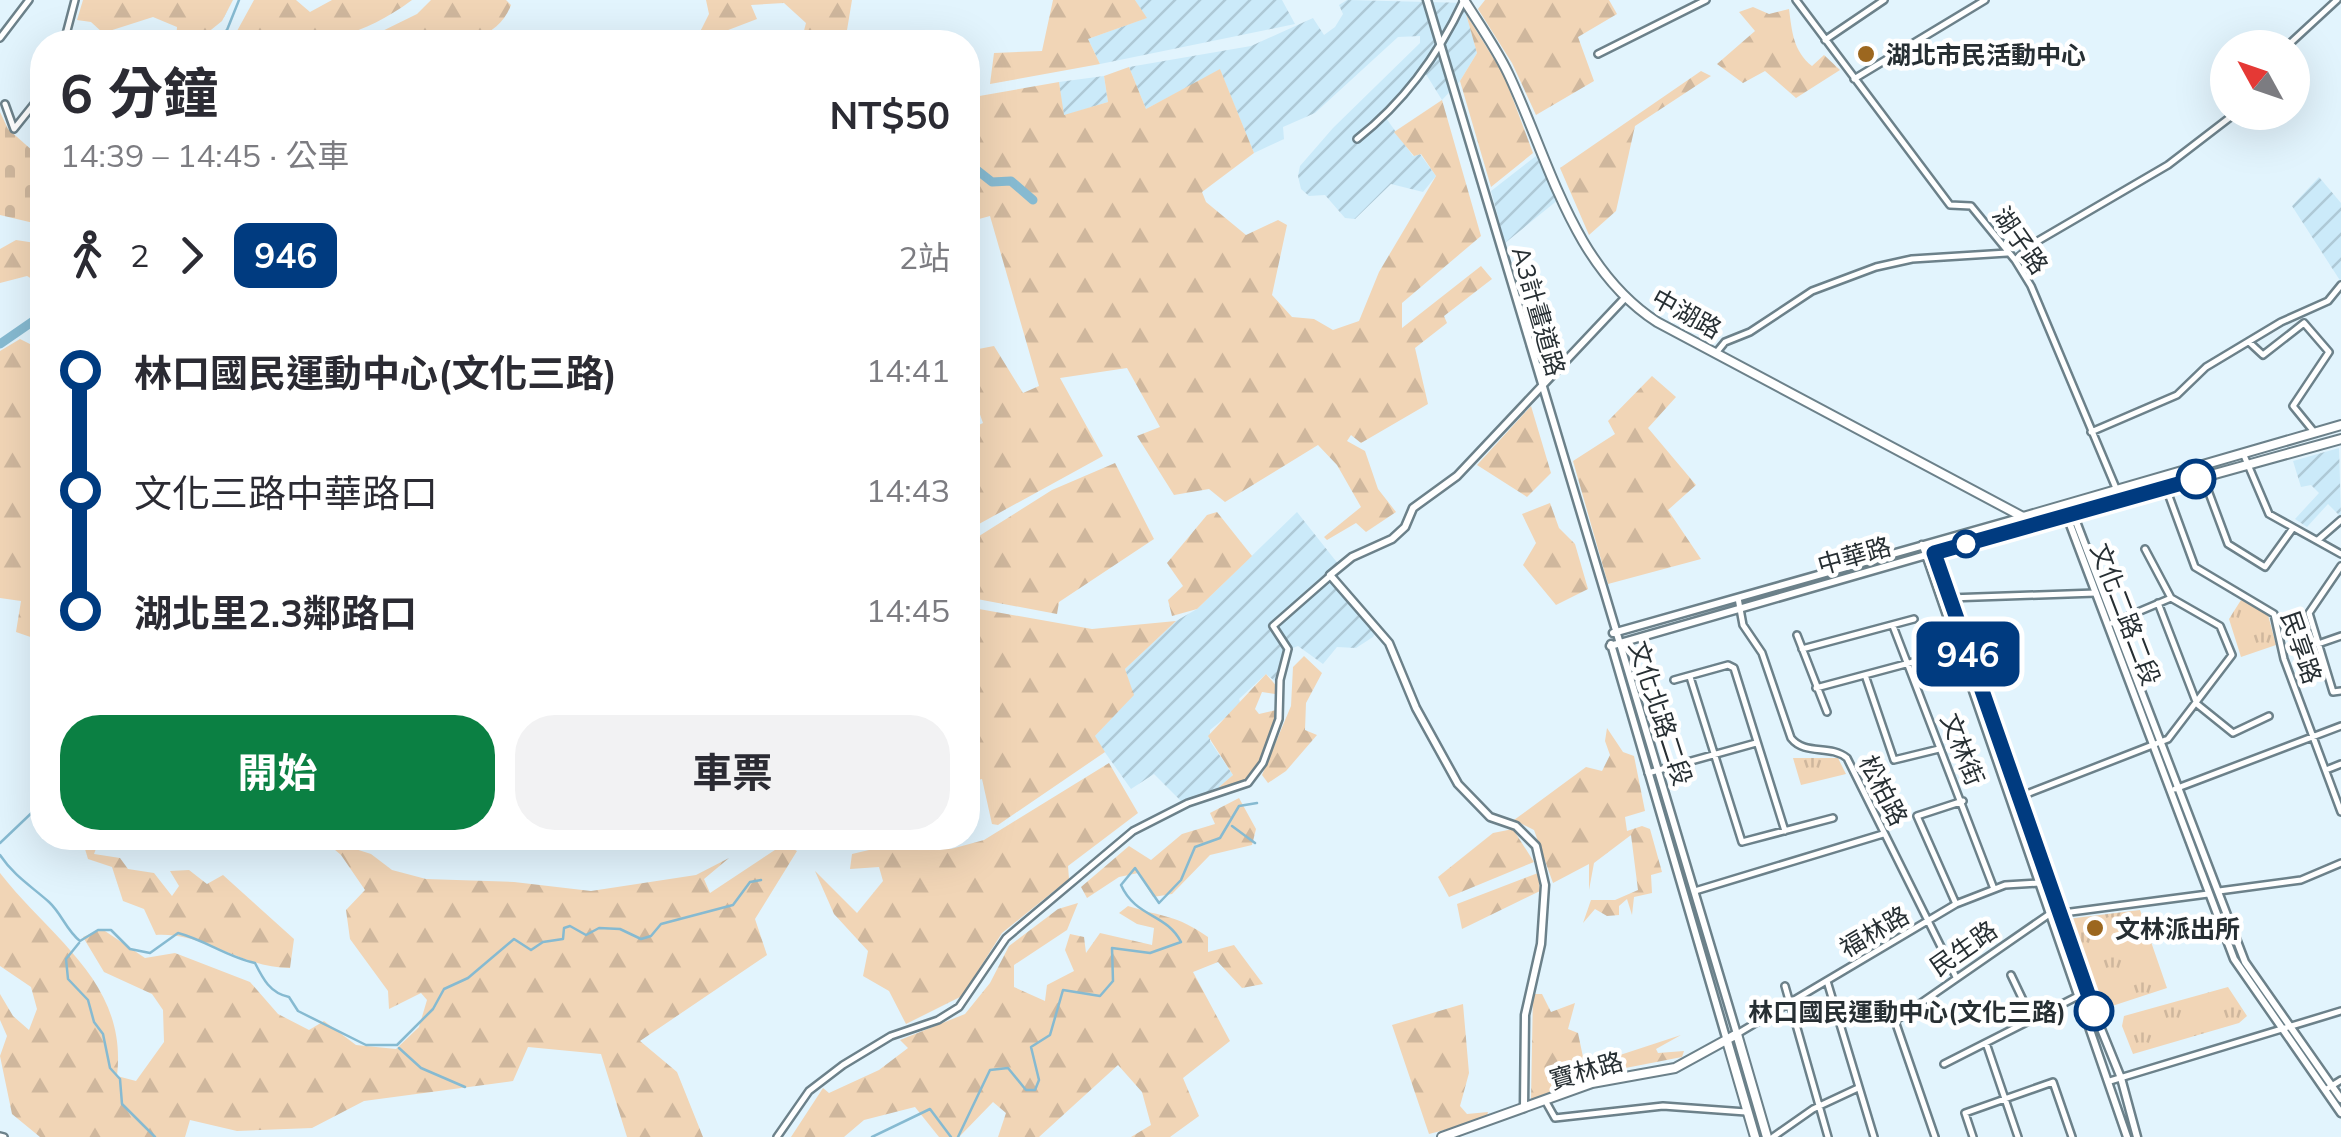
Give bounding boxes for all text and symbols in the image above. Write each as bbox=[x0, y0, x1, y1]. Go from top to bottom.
north arrow bbox=[2210, 30, 2310, 130]
map controls bbox=[2210, 30, 2310, 130]
place label: 湖北市民活動中心 bbox=[1886, 39, 2086, 70]
marker: 湖北市民活動中心 bbox=[1855, 43, 1877, 65]
text: 6 分鐘 bbox=[60, 58, 218, 127]
text: NT$50 bbox=[829, 91, 950, 139]
text: 14:39 – 14:45 · 公車 bbox=[60, 135, 349, 175]
street label: 湖子路 bbox=[1987, 200, 2055, 280]
icon: walk bbox=[60, 228, 115, 283]
icon: forward bbox=[164, 228, 219, 283]
text: 946 bbox=[254, 233, 317, 277]
text: 2 bbox=[130, 235, 149, 275]
text: 2站 bbox=[899, 237, 950, 277]
street label: A3計畫道路 bbox=[1506, 243, 1572, 379]
street label: 中湖路 bbox=[1647, 281, 1727, 345]
text: 林口國民運動中心(文化三路) bbox=[134, 349, 617, 397]
text: 14:41 bbox=[866, 350, 950, 390]
unlabelled marker bbox=[2177, 460, 2215, 498]
text: 文化三路中華路口 bbox=[134, 469, 438, 517]
text: 14:43 bbox=[866, 470, 950, 510]
street label: 中華路 bbox=[1814, 530, 1894, 580]
unlabelled marker bbox=[1953, 531, 1979, 557]
street label: 文化二路二段 bbox=[2085, 538, 2167, 690]
text: 湖北里2.3鄰路口 bbox=[134, 589, 417, 637]
text: 14:45 bbox=[866, 590, 950, 630]
street label: 民享路 bbox=[2275, 606, 2329, 688]
line badge: 946 bbox=[1910, 622, 2026, 686]
text: 946 bbox=[1936, 632, 2000, 676]
street label: 文化北路二段 bbox=[1623, 637, 1699, 789]
street label: 文林街 bbox=[1935, 708, 1991, 790]
button: 開始 bbox=[60, 715, 495, 830]
button: 車票 bbox=[515, 715, 950, 830]
street label: 松柏路 bbox=[1853, 750, 1915, 830]
street label: 福林路 bbox=[1834, 899, 1914, 963]
place label: 文林派出所 bbox=[2115, 913, 2240, 944]
street label: 民生路 bbox=[1923, 914, 2003, 982]
marker: 文林派出所 bbox=[2084, 917, 2106, 939]
marker: 林口國民運動中心(文化三路) bbox=[2075, 992, 2113, 1030]
place label: 林口國民運動中心(文化三路) bbox=[1748, 996, 2066, 1027]
street label: 寶林路 bbox=[1546, 1045, 1626, 1095]

